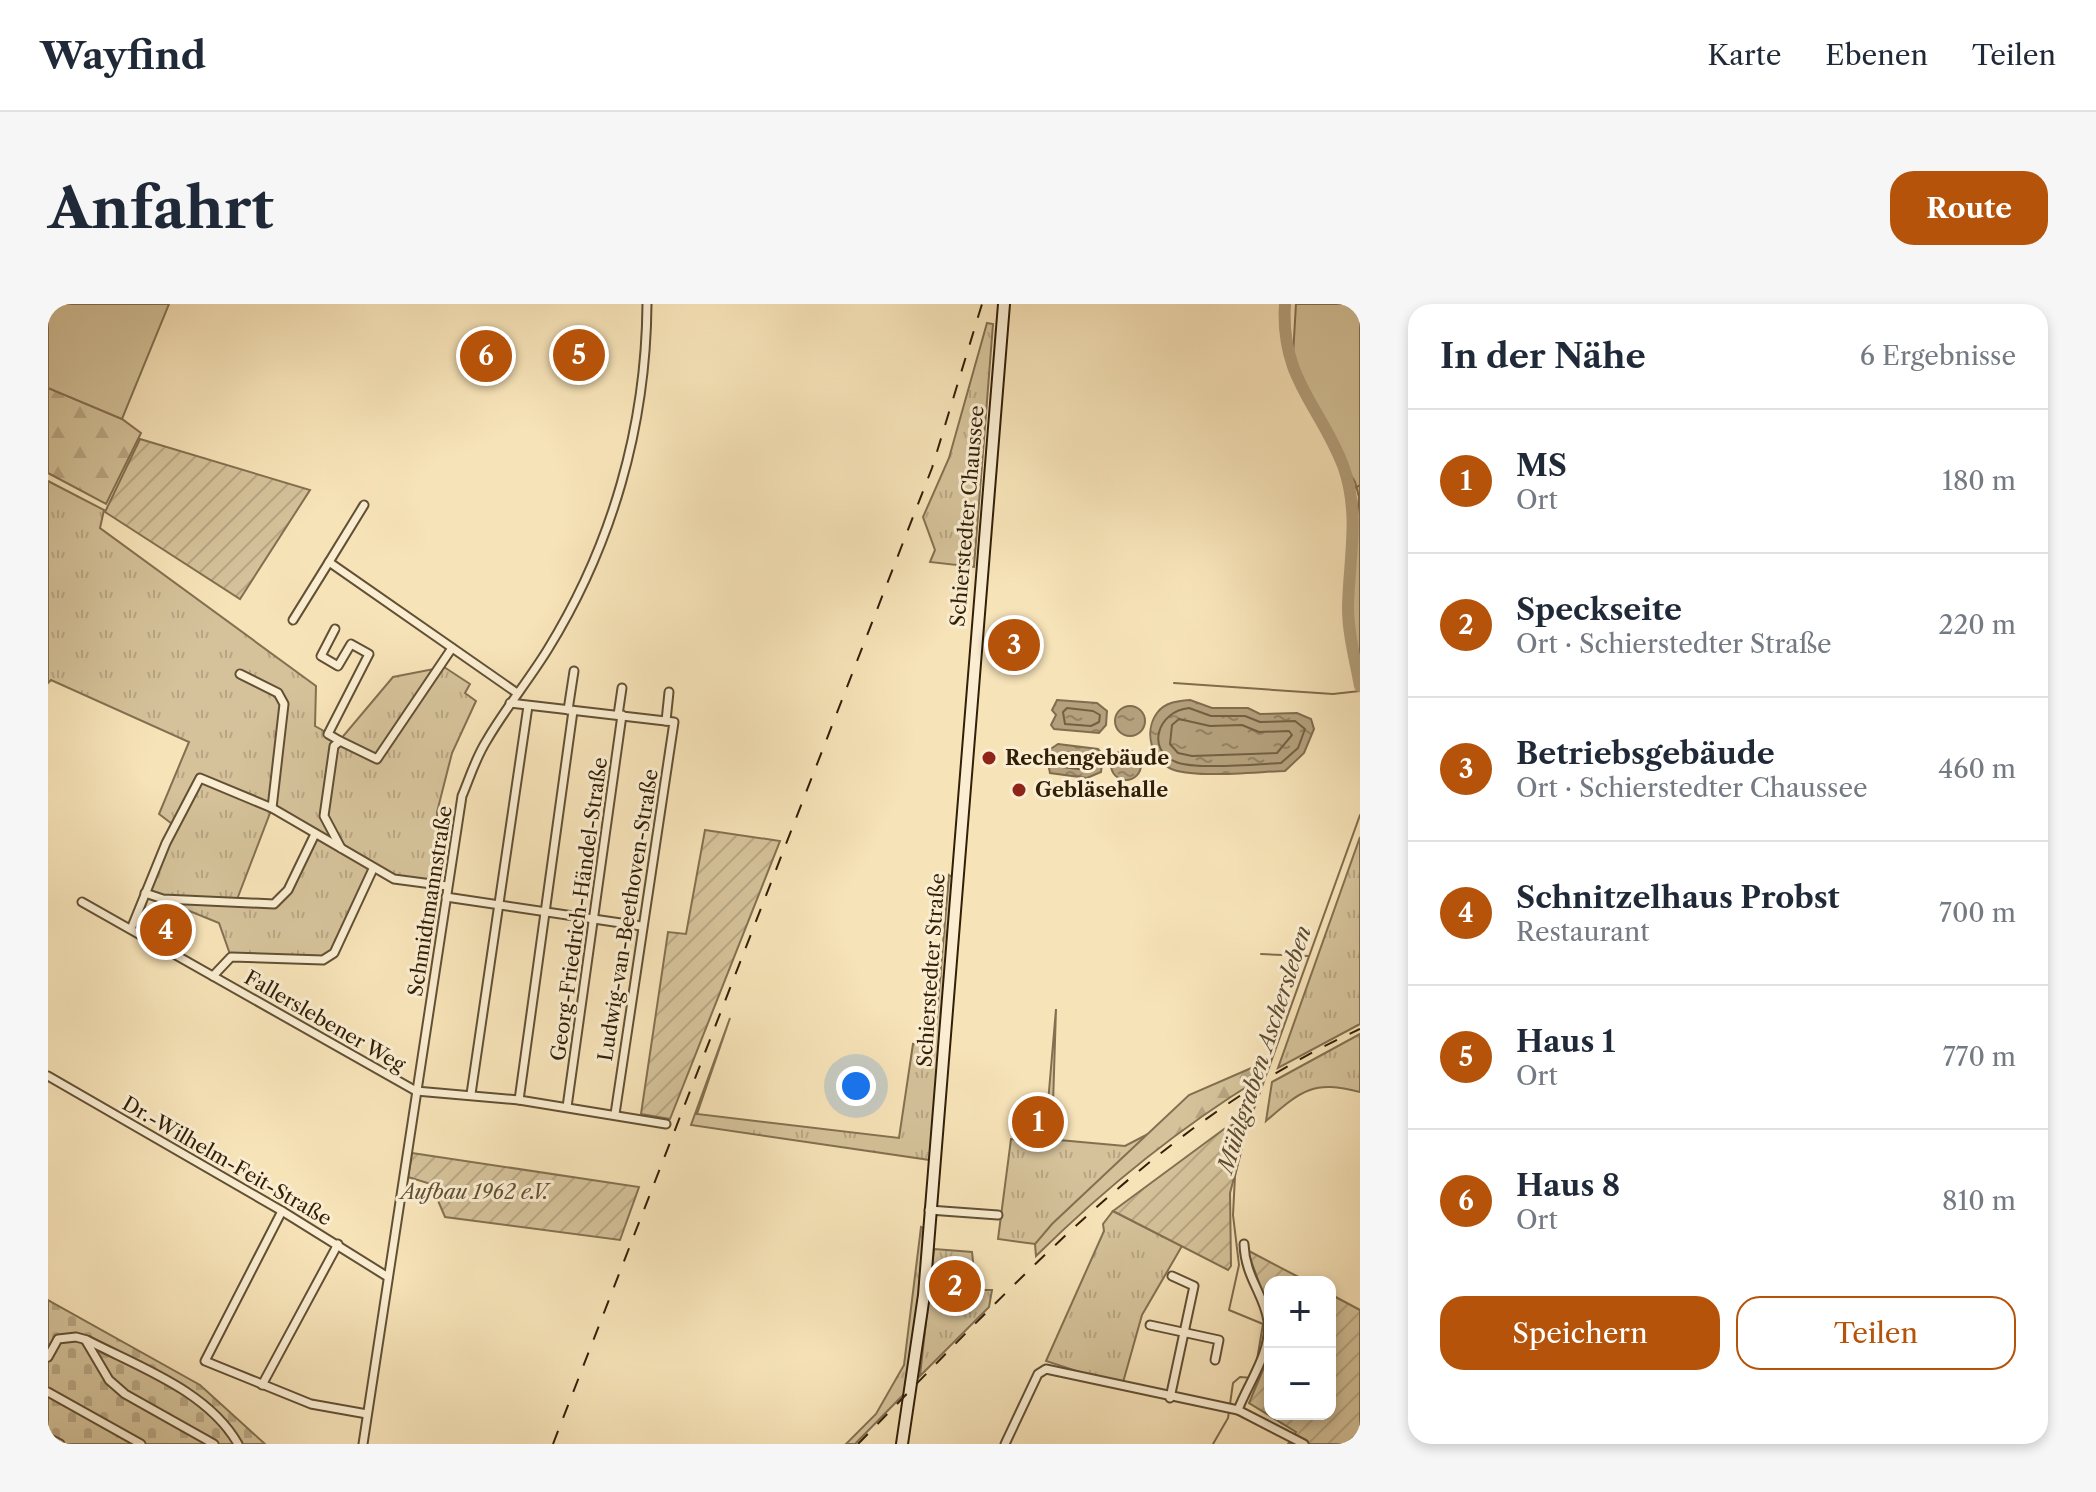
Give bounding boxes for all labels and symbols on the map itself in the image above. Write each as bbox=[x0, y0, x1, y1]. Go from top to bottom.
pin: 5 bbox=[553, 325, 605, 385]
pin: 6 bbox=[460, 326, 512, 386]
street label: Schierstedter Chaussee bbox=[945, 404, 989, 628]
pin: 3 bbox=[988, 615, 1040, 675]
place label: Rechengebäude bbox=[1005, 746, 1169, 770]
marker: Rechengebäude bbox=[980, 749, 998, 767]
street label: Georg-Friedrich-Händel-Straße bbox=[546, 756, 612, 1062]
street label: Ludwig-van-Beethoven-Straße bbox=[593, 767, 663, 1063]
place label: Gebläsehalle bbox=[1035, 778, 1168, 802]
marker: Gebläsehalle bbox=[1010, 781, 1028, 799]
street label: Schmidtmannstraße bbox=[403, 804, 457, 998]
street label: Schierstedter Straße bbox=[912, 872, 950, 1068]
pin: 4 bbox=[140, 900, 192, 960]
water label: Mühlgraben Aschersleben bbox=[1211, 922, 1317, 1179]
street label: Fallerslebener Weg bbox=[240, 965, 410, 1077]
your location bbox=[836, 1066, 876, 1106]
street label: Dr.-Wilhelm-Feit-Straße bbox=[118, 1091, 336, 1231]
pin: 1 bbox=[1012, 1092, 1064, 1152]
park label: Aufbau 1962 e.V. bbox=[398, 1180, 552, 1204]
pin: 2 bbox=[929, 1256, 981, 1316]

